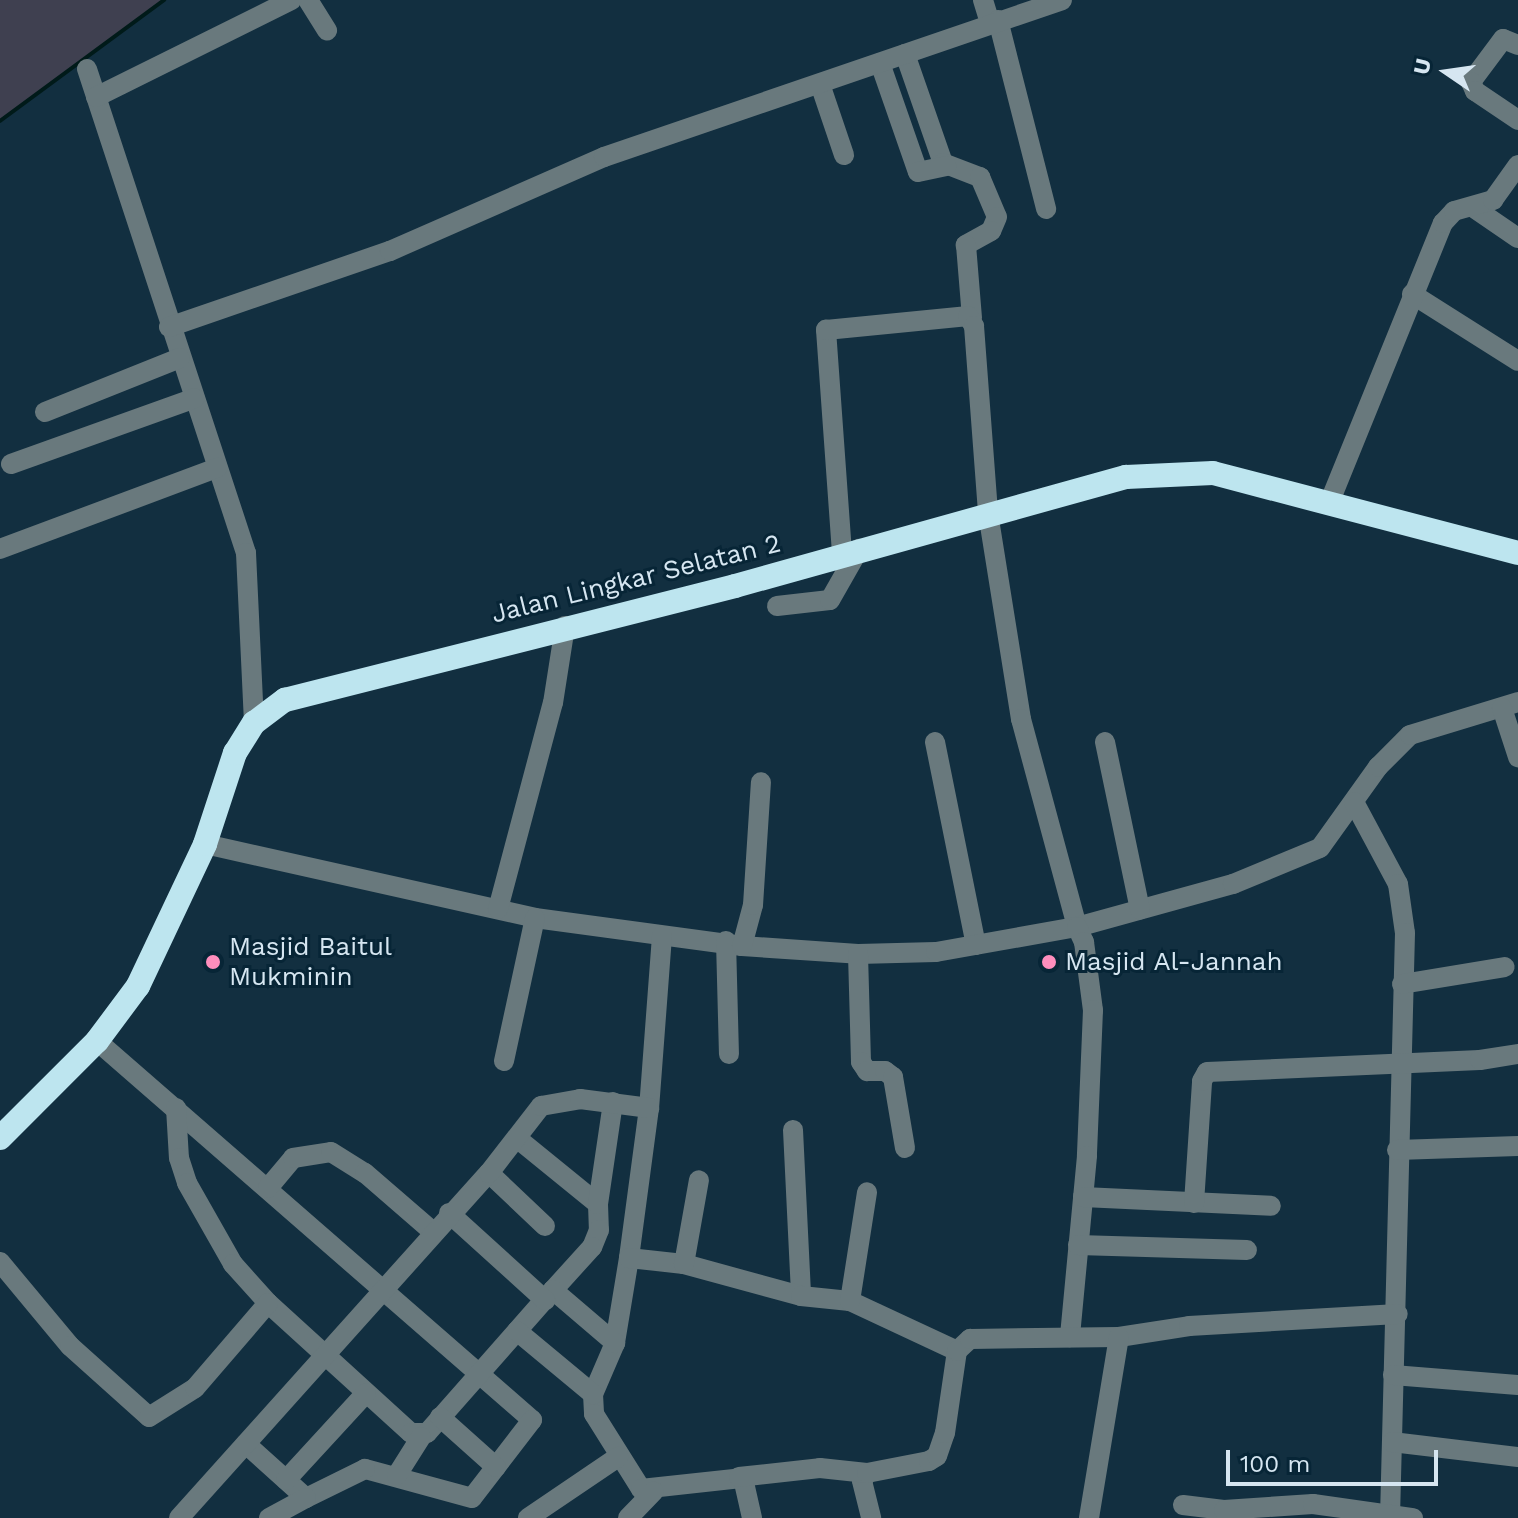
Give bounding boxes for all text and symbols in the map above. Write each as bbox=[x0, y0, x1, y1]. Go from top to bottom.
north arrow bbox=[1406, 32, 1486, 112]
text: U bbox=[1408, 56, 1436, 77]
street label: Jalan Lingkar Selatan 2 bbox=[488, 528, 784, 630]
place label: Masjid Baitul Mukminin bbox=[229, 931, 392, 992]
place label: Masjid Al-Jannah bbox=[1065, 946, 1284, 978]
marker: Masjid Baitul Mukminin bbox=[204, 953, 222, 971]
marker: Masjid Al-Jannah bbox=[1040, 953, 1058, 971]
scale bar bbox=[1230, 1434, 1442, 1484]
text: 100 m bbox=[1240, 1450, 1310, 1478]

